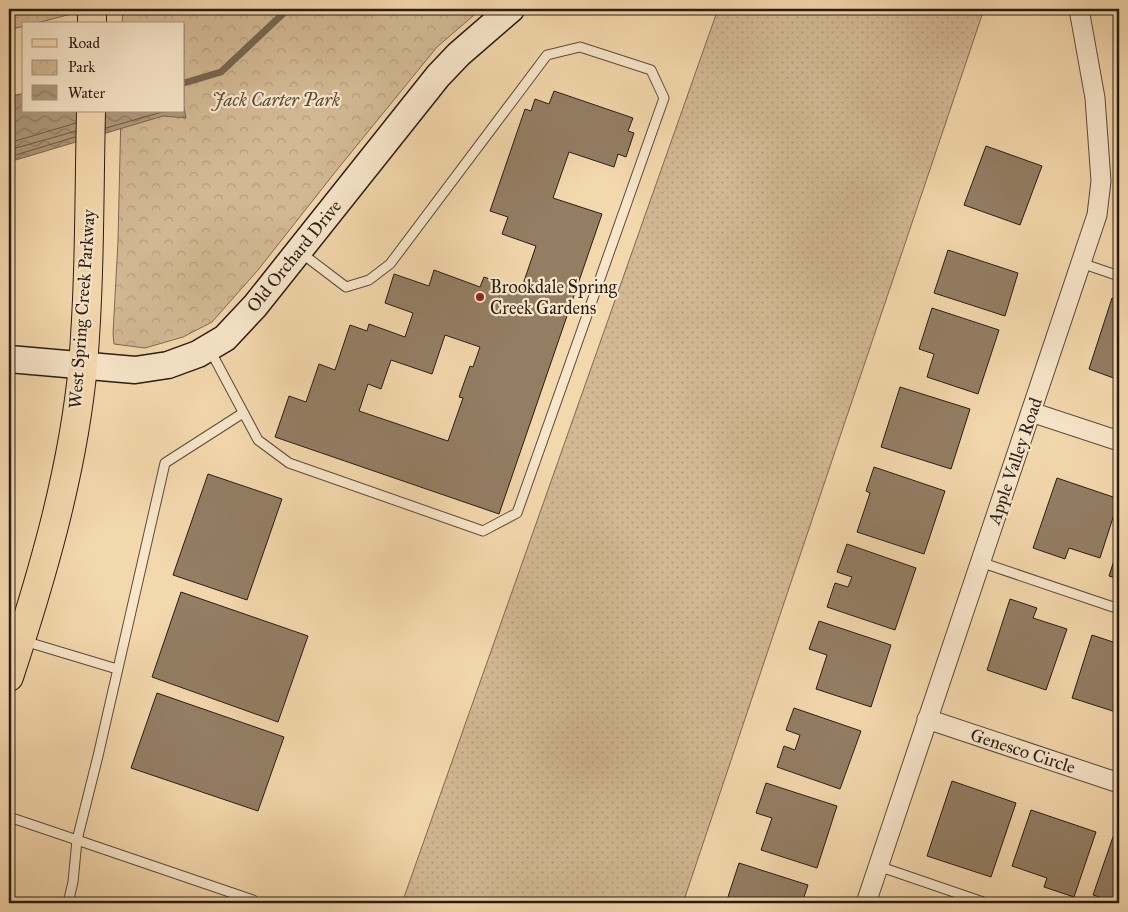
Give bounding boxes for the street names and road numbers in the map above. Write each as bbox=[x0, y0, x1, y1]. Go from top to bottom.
street label: Old Orchard Drive bbox=[242, 195, 346, 317]
street label: West Spring Creek Parkway bbox=[64, 208, 101, 409]
street label: Apple Valley Road bbox=[983, 395, 1047, 528]
street label: Genesco Circle bbox=[968, 724, 1078, 778]

